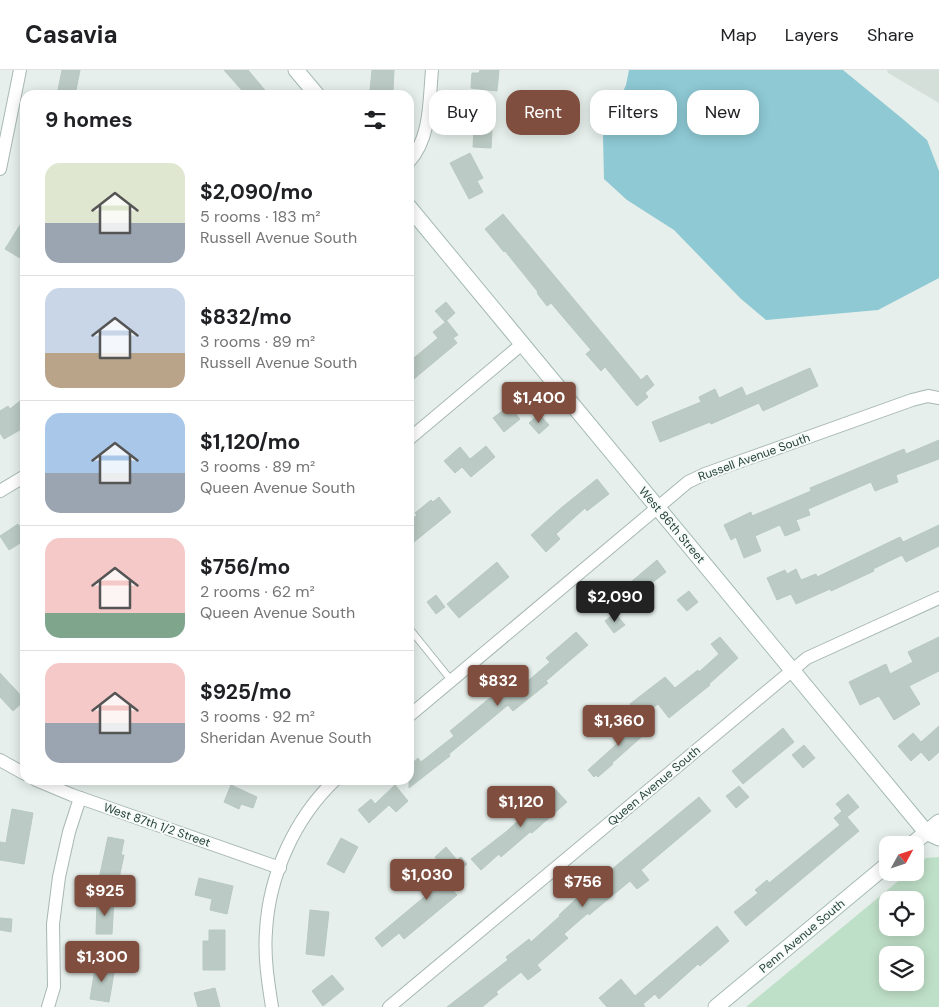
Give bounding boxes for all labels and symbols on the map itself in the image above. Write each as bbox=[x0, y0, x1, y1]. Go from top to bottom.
pin: $1,400 bbox=[498, 382, 580, 424]
street label: Russell Avenue South bbox=[696, 429, 812, 485]
street label: West 86th Street bbox=[635, 483, 709, 567]
pin: $2,090 bbox=[574, 580, 656, 623]
pin: $832 bbox=[468, 664, 528, 707]
pin: $1,360 bbox=[578, 704, 660, 747]
street label: Queen Avenue South bbox=[604, 742, 704, 830]
pin: $1,120 bbox=[480, 786, 562, 828]
street label: West 87th 1/2 Street bbox=[101, 799, 213, 851]
north arrow bbox=[879, 836, 924, 881]
pin: $1,030 bbox=[386, 858, 468, 901]
pin: $756 bbox=[553, 866, 613, 908]
pin: $925 bbox=[75, 874, 135, 917]
street label: Penn Avenue South bbox=[756, 895, 848, 976]
pin: $1,300 bbox=[61, 940, 143, 983]

